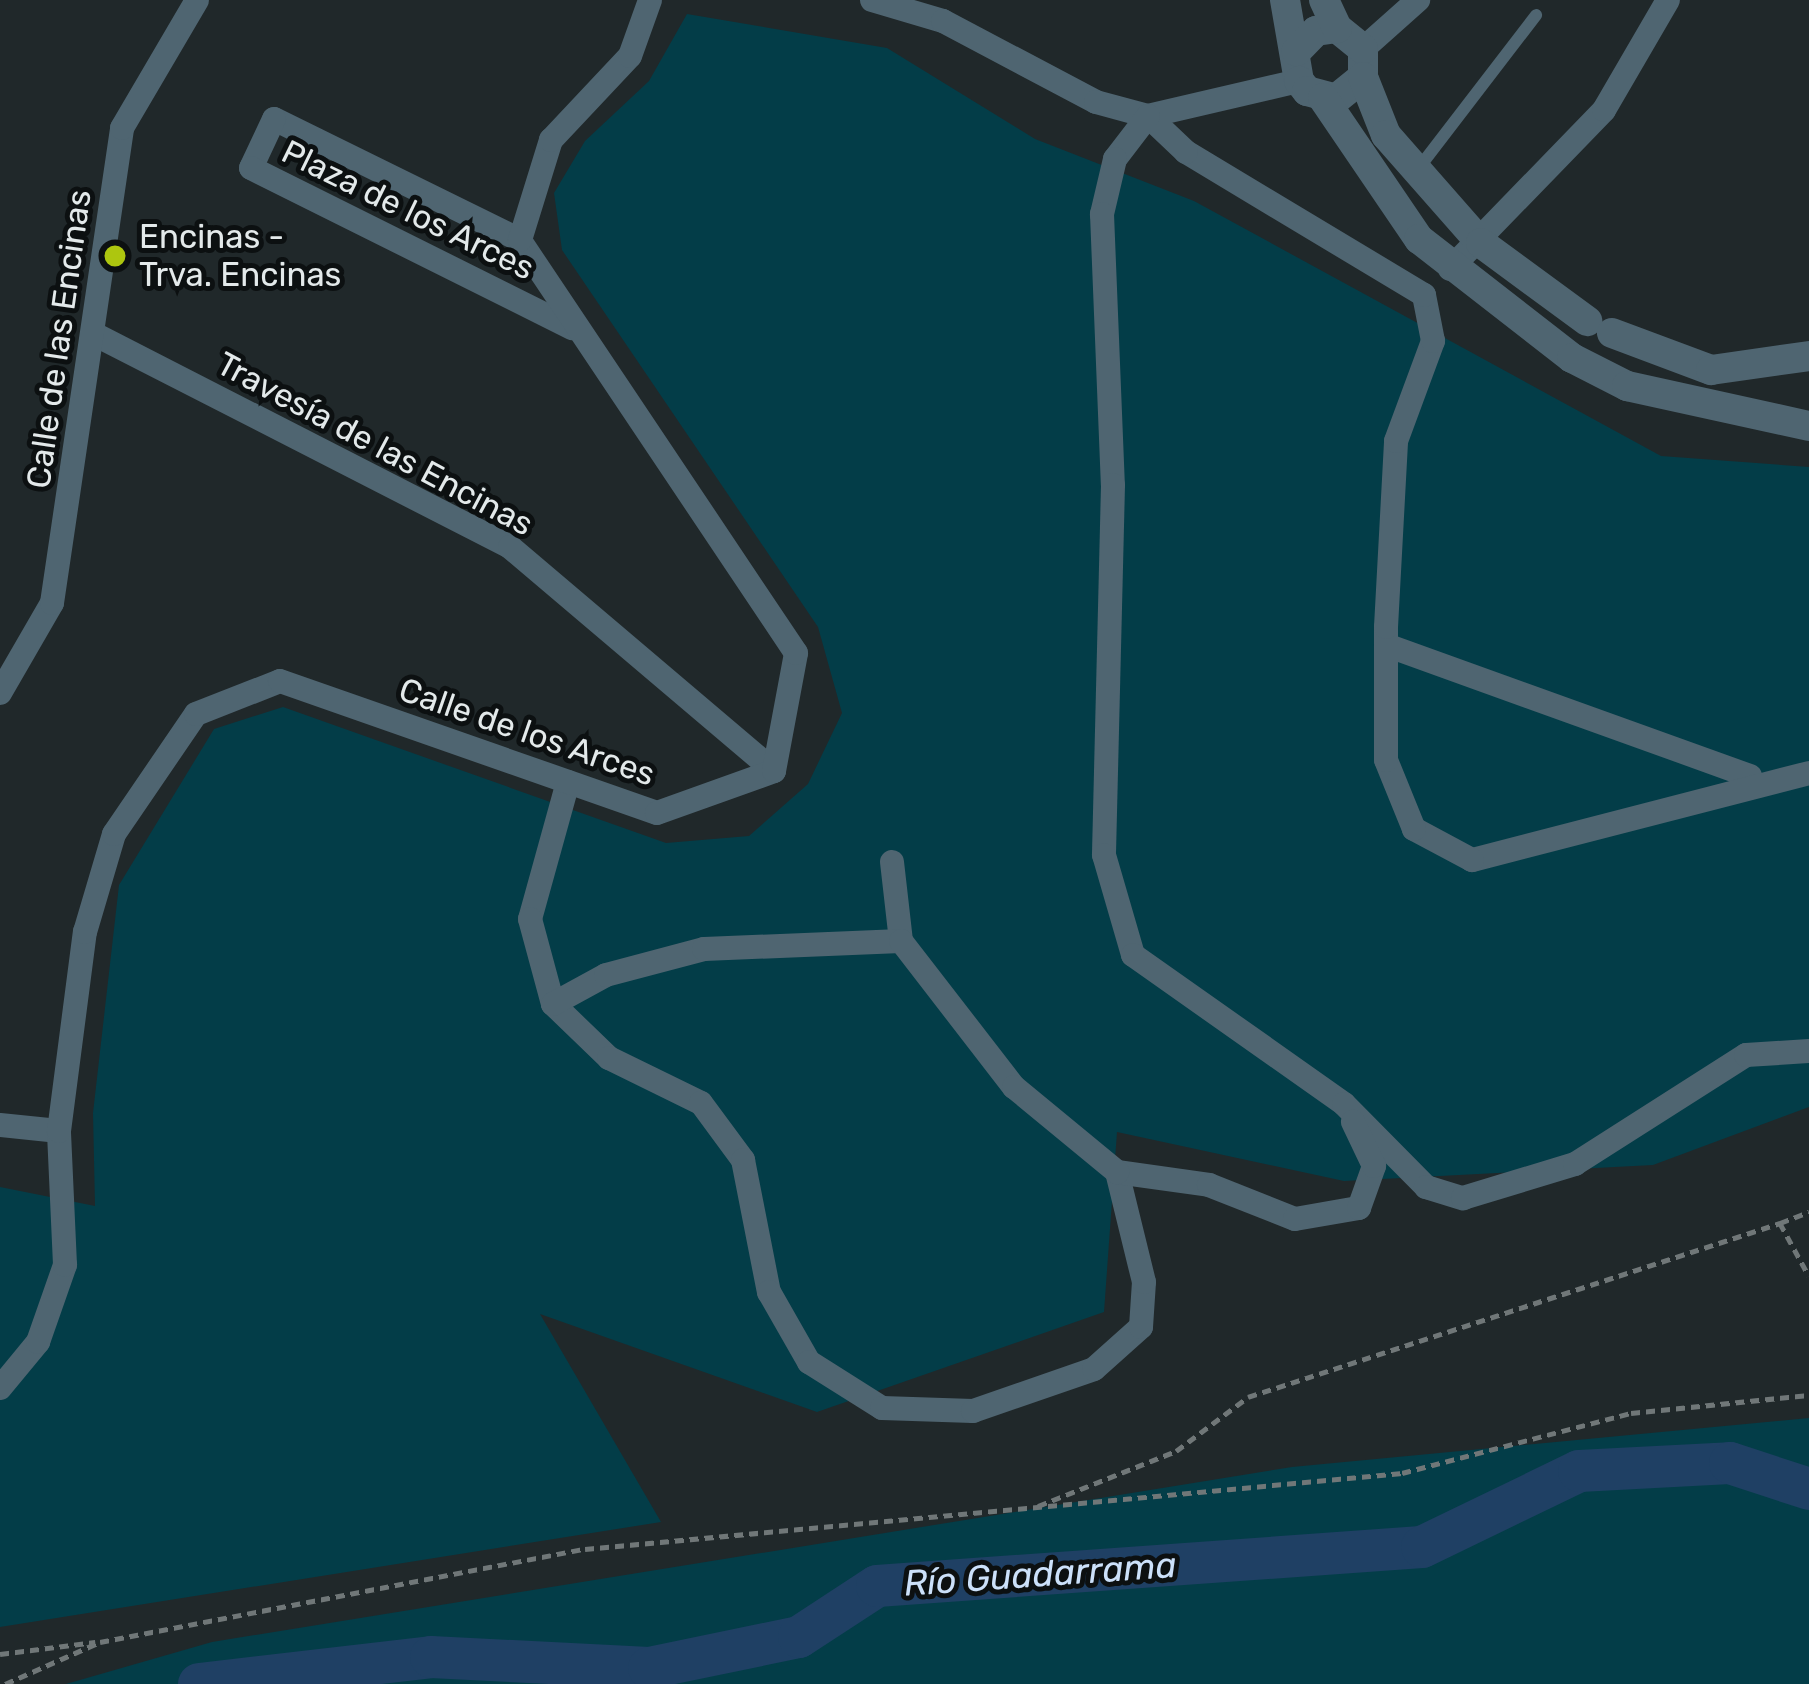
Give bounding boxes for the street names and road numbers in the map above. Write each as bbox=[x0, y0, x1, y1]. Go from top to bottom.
street label: Plaza de los Arces bbox=[275, 132, 541, 288]
street label: Calle de las Encinas bbox=[18, 187, 100, 491]
street label: Travesía de las Encinas bbox=[210, 344, 540, 544]
street label: Calle de los Arces bbox=[394, 670, 660, 794]

